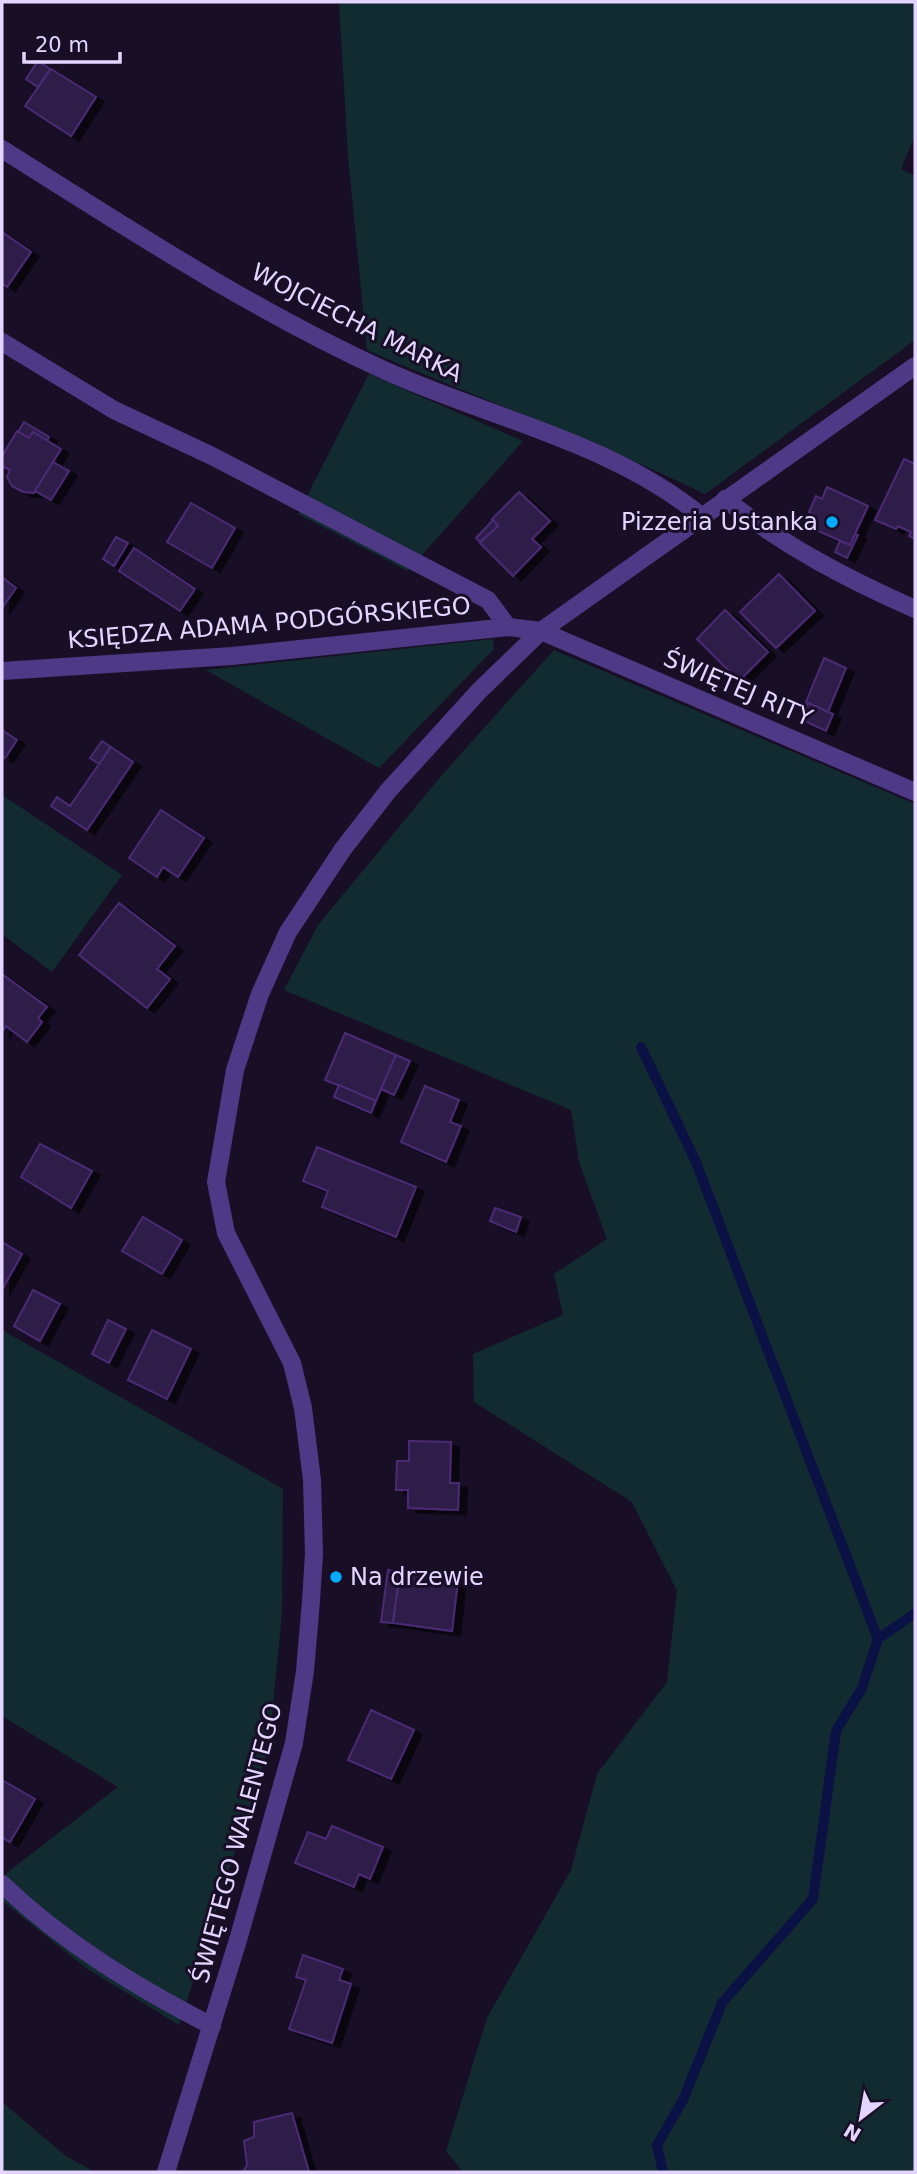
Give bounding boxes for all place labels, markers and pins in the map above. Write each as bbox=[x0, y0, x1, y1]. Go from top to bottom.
place label: Pizzeria Ustanka bbox=[621, 508, 818, 536]
marker: Pizzeria Ustanka bbox=[824, 514, 840, 530]
place label: Na drzewie bbox=[350, 1563, 484, 1591]
marker: Na drzewie bbox=[328, 1569, 344, 1585]

